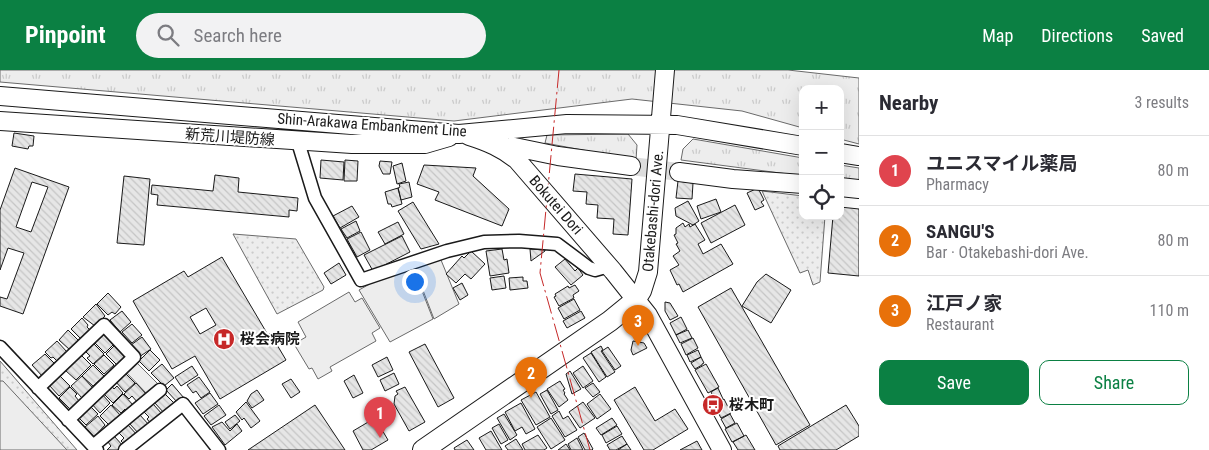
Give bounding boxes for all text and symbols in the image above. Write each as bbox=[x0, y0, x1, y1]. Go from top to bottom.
search box bbox=[136, 13, 486, 58]
text: Pinpoint bbox=[25, 21, 106, 49]
icon: search bbox=[154, 21, 182, 49]
text: Search here bbox=[194, 24, 282, 47]
text: Map bbox=[982, 25, 1013, 46]
text: Directions bbox=[1041, 25, 1113, 46]
text: Saved bbox=[1141, 25, 1184, 46]
map controls bbox=[799, 85, 844, 220]
button: + bbox=[799, 85, 844, 130]
text: Nearby bbox=[879, 91, 938, 115]
text: 3 results bbox=[1134, 93, 1189, 112]
street label: Shin-Arakawa Embankment Line bbox=[277, 109, 467, 141]
street label: 新荒川堤防線 bbox=[184, 125, 276, 149]
button: − bbox=[799, 130, 844, 175]
street label: Otakebashi-dori Ave. bbox=[639, 149, 667, 273]
text: ユニスマイル薬局 bbox=[926, 152, 1077, 175]
text: 1 bbox=[891, 161, 899, 180]
text: 80 m bbox=[1157, 161, 1189, 180]
street label: Bokutei Dori bbox=[526, 172, 586, 238]
button: locate bbox=[799, 175, 844, 220]
text: Pharmacy bbox=[926, 175, 989, 194]
text: SANGU'S bbox=[926, 220, 995, 243]
text: 2 bbox=[891, 231, 899, 250]
text: 80 m bbox=[1157, 231, 1189, 250]
text: Bar · Otakebashi-dori Ave. bbox=[926, 243, 1089, 262]
your location bbox=[402, 269, 428, 295]
text: 江戸ノ家 bbox=[926, 292, 1002, 315]
text: 3 bbox=[891, 301, 899, 320]
text: 110 m bbox=[1150, 301, 1189, 320]
pin: 3 bbox=[622, 305, 654, 346]
text: Restaurant bbox=[926, 315, 994, 334]
hospital icon: 桜会病院 bbox=[212, 327, 236, 351]
place label: 桜会病院 bbox=[240, 330, 300, 348]
pin: 2 bbox=[515, 357, 547, 398]
button: Save bbox=[879, 360, 1029, 405]
button: Share bbox=[1039, 360, 1189, 405]
bus stop icon: 桜木町 bbox=[701, 393, 725, 417]
place label: 桜木町 bbox=[729, 396, 774, 414]
pin: 1 bbox=[364, 397, 396, 438]

